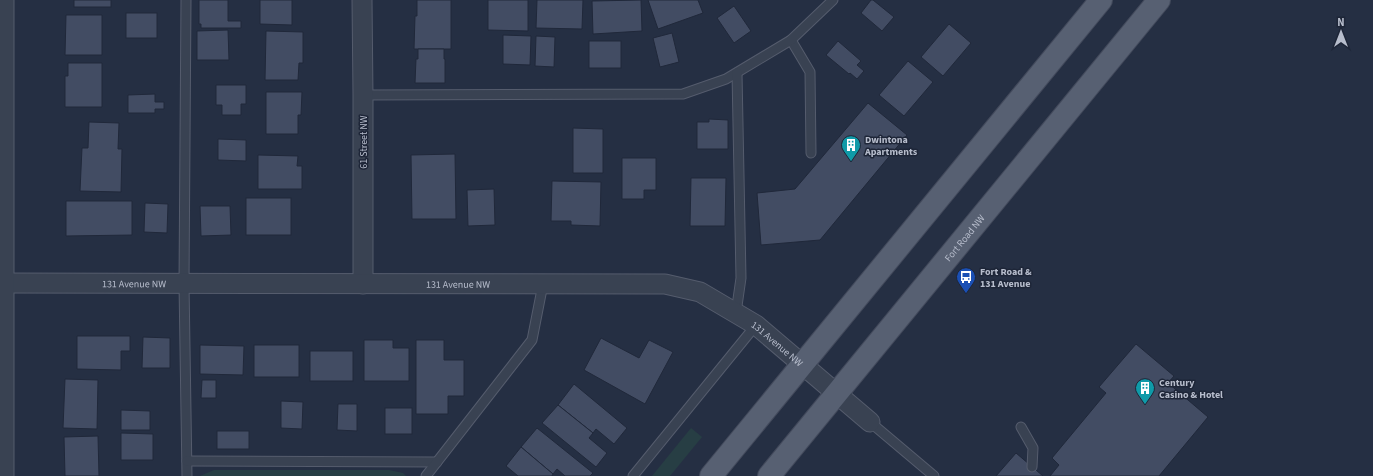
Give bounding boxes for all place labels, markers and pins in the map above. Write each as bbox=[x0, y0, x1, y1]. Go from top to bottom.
place label: Dwintona Apartments bbox=[864, 133, 918, 159]
building icon: Dwintona Apartments bbox=[840, 134, 862, 162]
place label: Fort Road & 131 Avenue bbox=[980, 265, 1032, 291]
bus stop icon: Fort Road & 131 Avenue bbox=[955, 266, 977, 294]
place label: Century Casino & Hotel bbox=[1159, 376, 1223, 402]
building icon: Century Casino & Hotel bbox=[1134, 377, 1156, 405]

